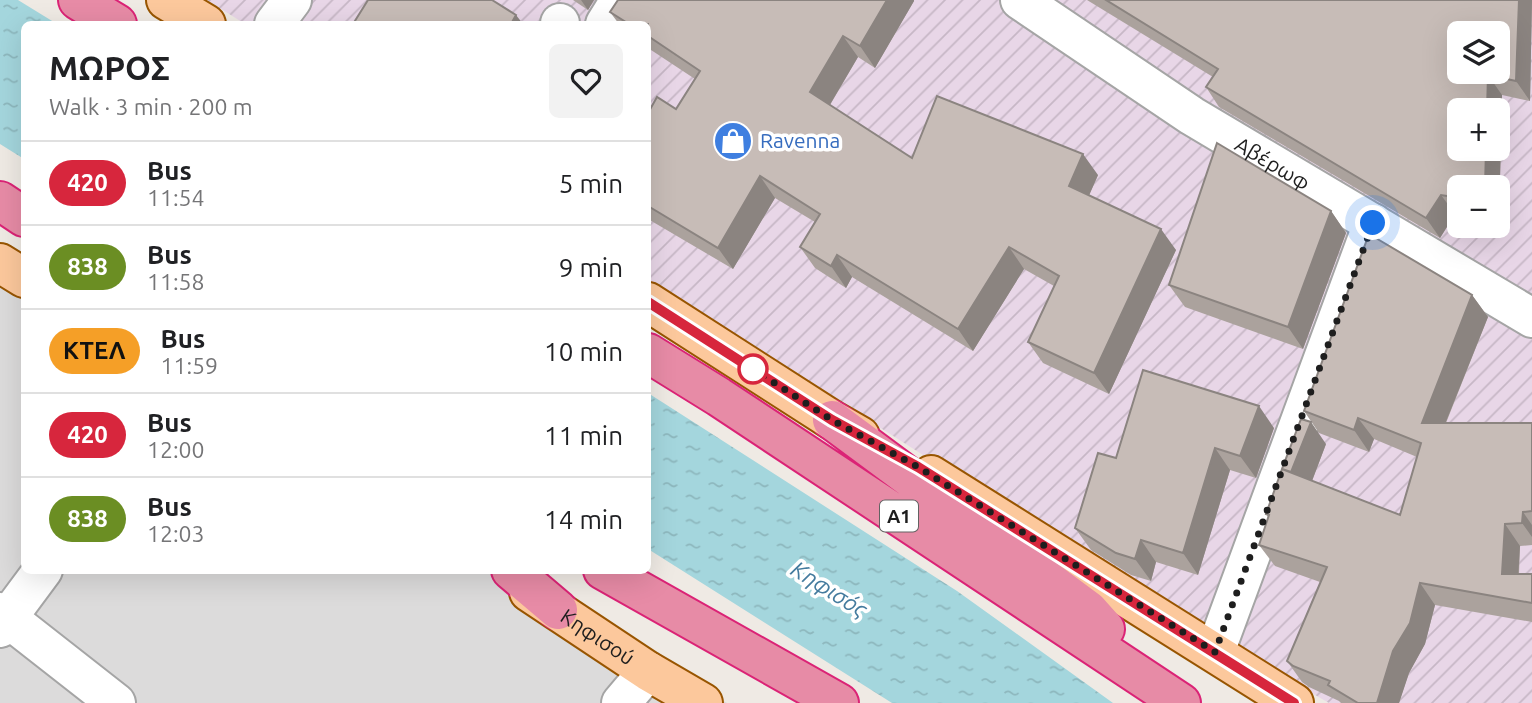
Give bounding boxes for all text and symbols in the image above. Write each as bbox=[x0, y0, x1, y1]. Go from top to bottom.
map controls bbox=[1447, 21, 1510, 238]
button: layers bbox=[1447, 21, 1510, 84]
button: heart bbox=[549, 44, 623, 118]
text: ΜΩΡΟΣ bbox=[49, 49, 170, 86]
text: Walk · 3 min · 200 m bbox=[49, 94, 253, 119]
button: + bbox=[1447, 98, 1510, 161]
shop icon: Ravenna bbox=[712, 120, 754, 162]
place label: Ravenna bbox=[760, 128, 840, 152]
street label: Αβέρωφ bbox=[1231, 131, 1315, 194]
text: Bus bbox=[147, 156, 192, 185]
text: 420 bbox=[67, 169, 108, 196]
text: 5 min bbox=[559, 169, 623, 198]
button: − bbox=[1447, 175, 1510, 238]
text: 11:54 bbox=[147, 185, 205, 210]
your location bbox=[1355, 205, 1390, 240]
text: Bus bbox=[147, 240, 192, 269]
text: 838 bbox=[67, 253, 108, 280]
text: 9 min bbox=[559, 253, 623, 282]
text: 11:58 bbox=[147, 269, 205, 294]
text: Bus bbox=[161, 324, 205, 353]
text: ΚΤΕΛ bbox=[63, 337, 126, 364]
text: 10 min bbox=[544, 337, 623, 366]
text: 11:59 bbox=[161, 353, 218, 378]
unlabelled marker bbox=[738, 354, 768, 384]
text: Bus bbox=[147, 408, 192, 437]
text: 420 bbox=[67, 421, 108, 448]
text: 11 min bbox=[544, 421, 623, 450]
text: 12:00 bbox=[147, 437, 205, 462]
text: Bus bbox=[147, 492, 192, 521]
road number: Α1 bbox=[880, 500, 918, 531]
text: 838 bbox=[67, 505, 108, 532]
text: 14 min bbox=[544, 505, 623, 534]
text: 12:03 bbox=[147, 521, 205, 546]
water label: Κηφισός bbox=[786, 556, 873, 623]
street label: Κηφισού bbox=[557, 603, 639, 670]

